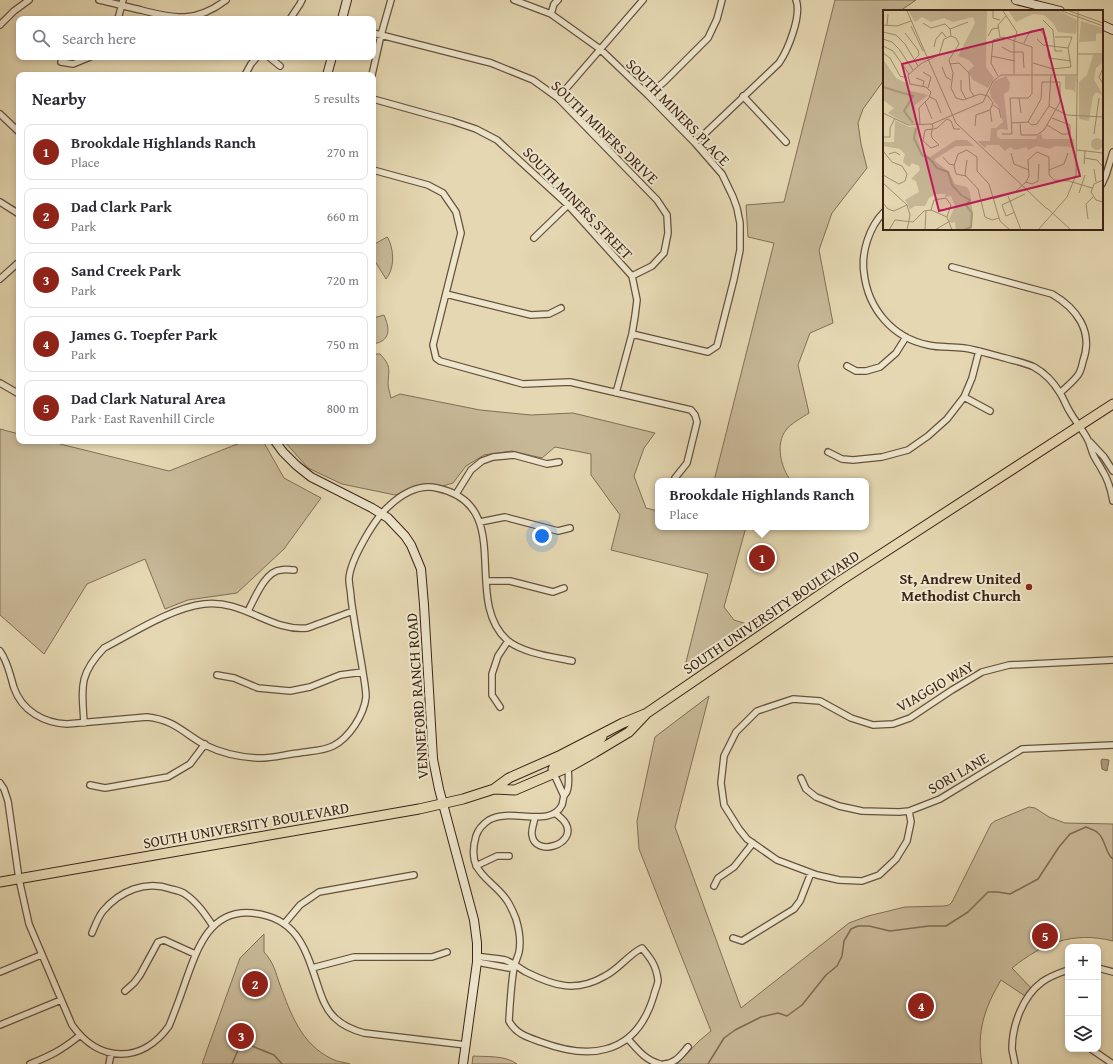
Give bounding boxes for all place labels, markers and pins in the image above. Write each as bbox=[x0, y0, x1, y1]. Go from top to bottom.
pin: 1 bbox=[749, 543, 775, 573]
place label: St, Andrew United Methodist Church bbox=[899, 568, 1021, 606]
marker: St, Andrew United Methodist Church bbox=[1024, 582, 1034, 592]
pin: 5 bbox=[1032, 921, 1058, 951]
pin: 2 bbox=[242, 969, 268, 999]
pin: 4 bbox=[908, 991, 934, 1021]
pin: 3 bbox=[228, 1021, 254, 1051]

